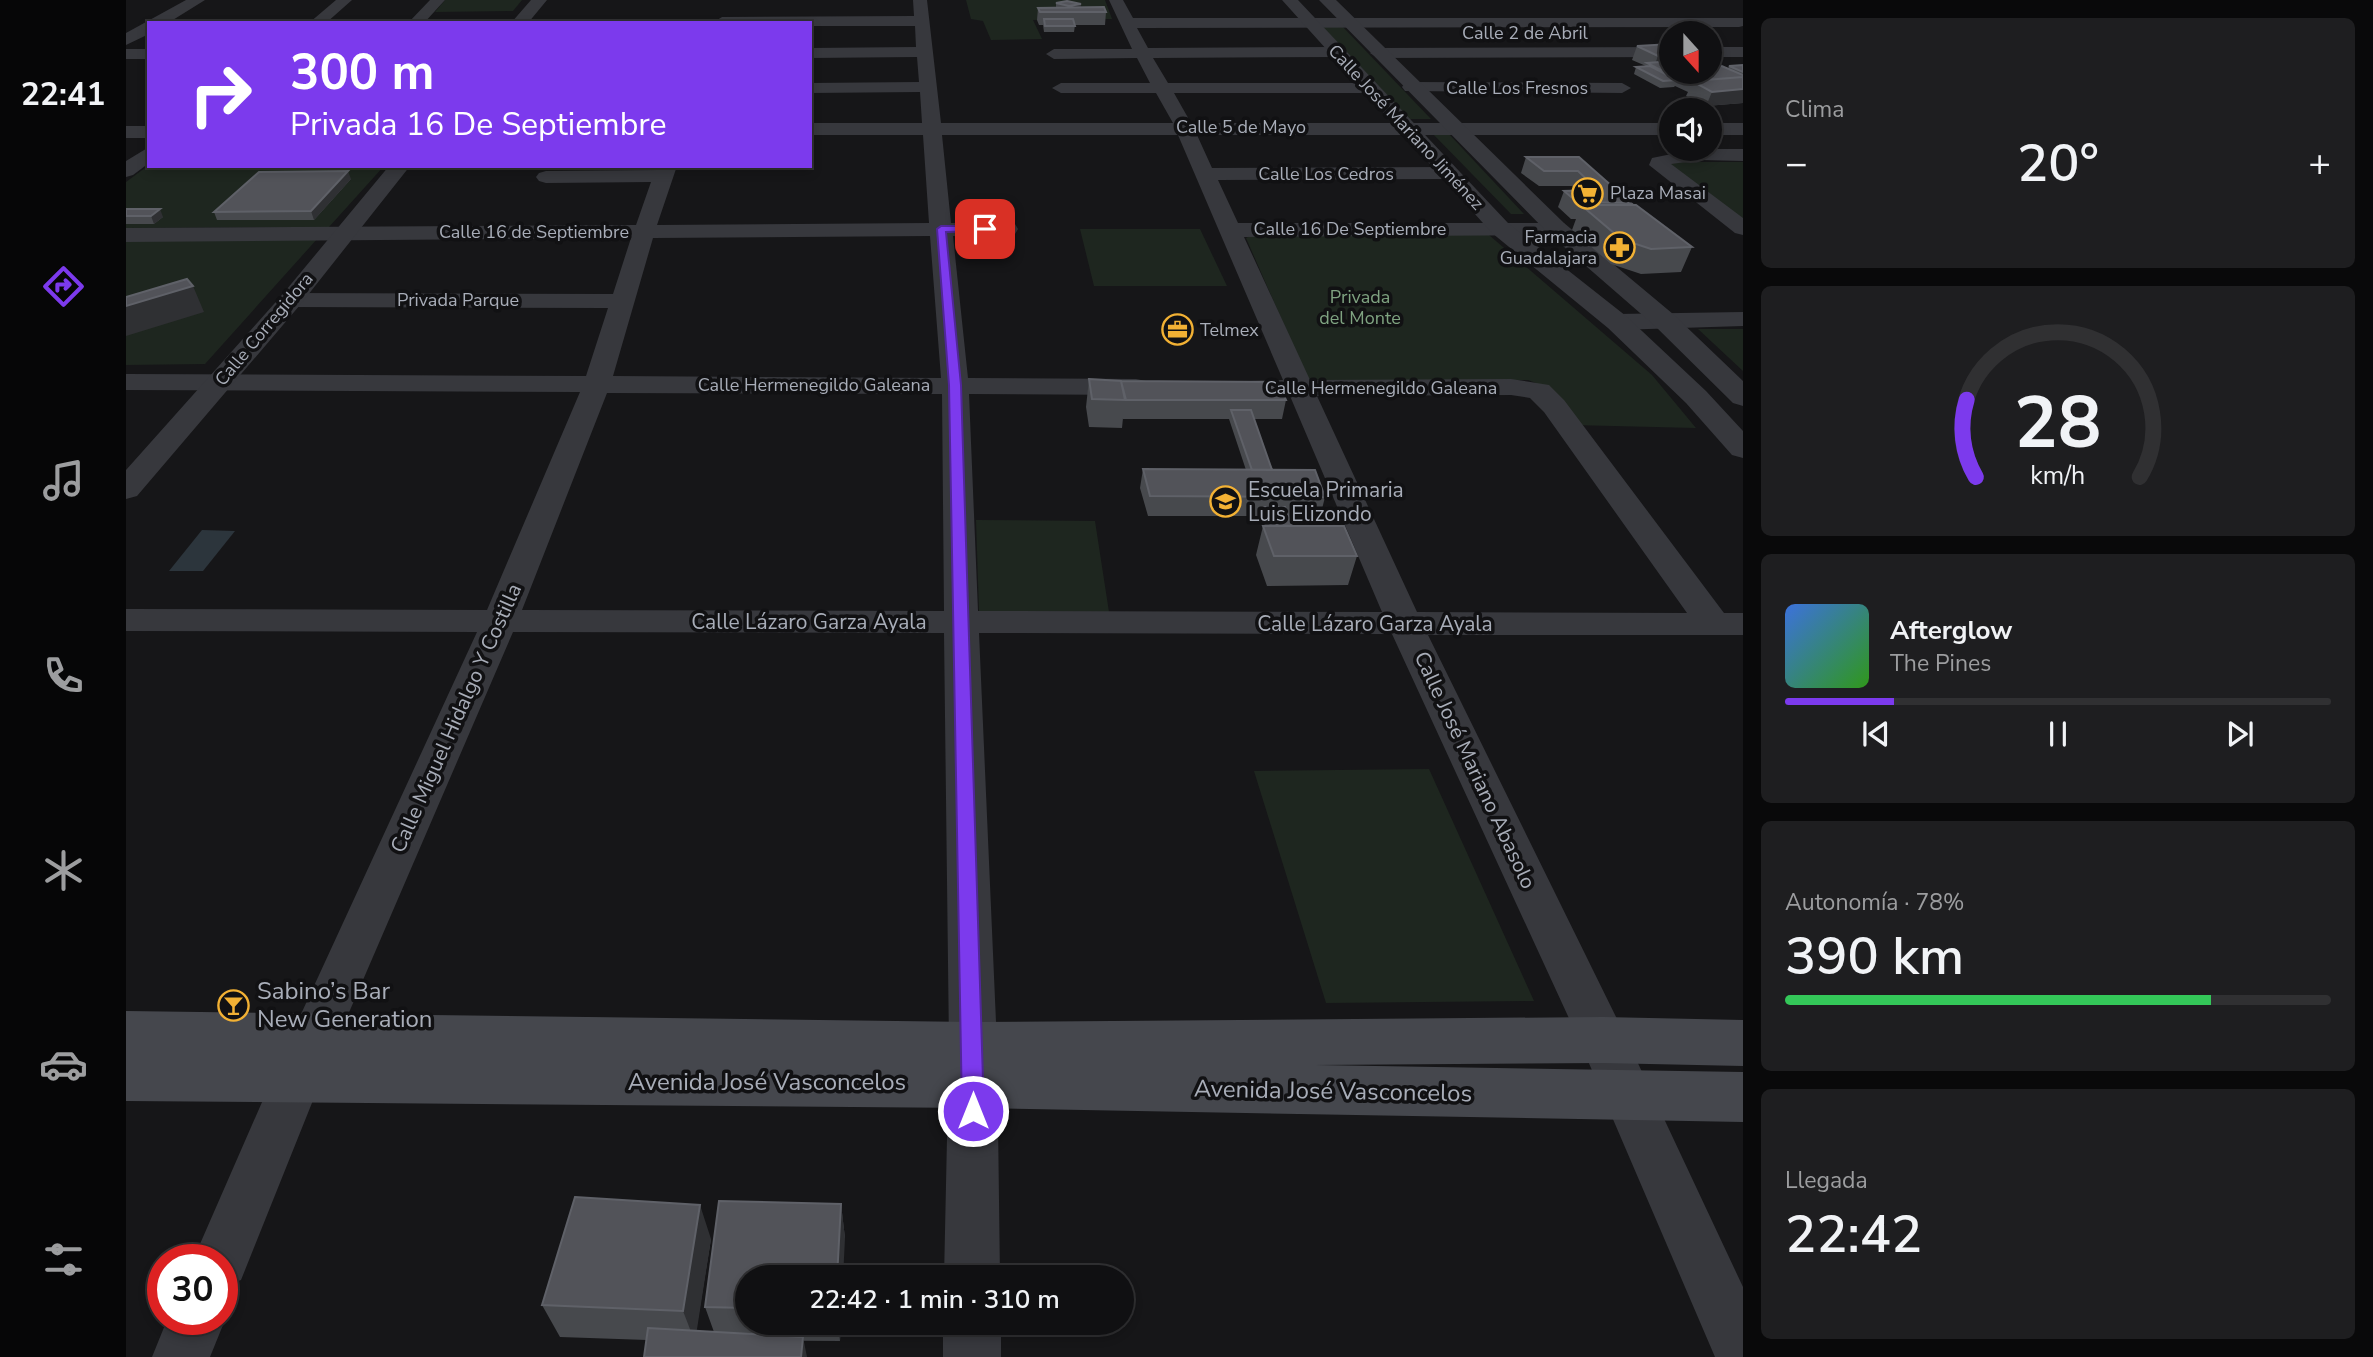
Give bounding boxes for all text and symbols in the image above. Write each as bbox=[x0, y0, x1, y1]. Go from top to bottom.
street label: Calle 2 de Abril bbox=[1462, 21, 1589, 45]
north arrow bbox=[1659, 21, 1722, 84]
map controls bbox=[1659, 21, 1722, 161]
text: 300 m bbox=[290, 39, 434, 106]
street label: Calle José Mariano Jiménez bbox=[1323, 39, 1489, 215]
icon: right bbox=[175, 49, 266, 140]
text: 22:41 bbox=[21, 73, 105, 116]
street label: Calle Los Fresnos bbox=[1446, 76, 1588, 100]
text: Clima bbox=[1785, 94, 1845, 125]
button: sound bbox=[1659, 98, 1722, 161]
text: Privada 16 De Septiembre bbox=[290, 103, 667, 146]
street label: Calle 5 de Mayo bbox=[1176, 115, 1306, 139]
text: 20° bbox=[2017, 128, 2099, 199]
text: − bbox=[1785, 138, 1808, 189]
text: + bbox=[2308, 138, 2331, 189]
street label: Calle Los Cedros bbox=[1258, 162, 1394, 186]
supermarket icon: Plaza Masai bbox=[1570, 176, 1604, 210]
place label: Plaza Masai bbox=[1610, 181, 1706, 205]
pin bbox=[955, 199, 1015, 259]
icon: arrive bbox=[966, 210, 1004, 248]
street label: Calle 16 De Septiembre bbox=[1254, 217, 1446, 241]
street label: Calle 16 de Septiembre bbox=[439, 220, 629, 244]
place label: Farmacia Guadalajara bbox=[1500, 225, 1597, 270]
pharmacy icon: Farmacia Guadalajara bbox=[1603, 230, 1637, 264]
icon: directions bbox=[39, 262, 88, 311]
street label: Calle Corregidora bbox=[209, 267, 319, 391]
park label: Privada del Monte bbox=[1319, 285, 1401, 330]
street label: Privada Parque bbox=[397, 288, 519, 312]
office icon: Telmex bbox=[1160, 313, 1194, 347]
place label: Telmex bbox=[1200, 318, 1259, 342]
street label: Calle Hermenegildo Galeana bbox=[698, 373, 930, 397]
text: 28 bbox=[2014, 373, 2102, 473]
street label: Calle Hermenegildo Galeana bbox=[1265, 376, 1497, 400]
icon: music bbox=[39, 456, 88, 505]
text: km/h bbox=[2030, 458, 2086, 492]
place label: Escuela Primaria Luis Elizondo bbox=[1248, 476, 1404, 528]
school or university icon: Escuela Primaria Luis Elizondo bbox=[1208, 485, 1242, 519]
street label: Calle Miguel Hidalgo Y Costilla bbox=[384, 579, 528, 857]
street label: Calle Lázaro Garza Ayala bbox=[691, 608, 927, 636]
street label: Calle Lázaro Garza Ayala bbox=[1257, 610, 1493, 638]
text: Afterglow bbox=[1890, 613, 2013, 648]
street label: Calle José Mariano Abasolo bbox=[1408, 647, 1542, 893]
text: The Pines bbox=[1890, 648, 1991, 679]
icon: phone bbox=[39, 651, 88, 700]
icon: previous bbox=[1857, 715, 1895, 753]
icon: pause bbox=[2039, 715, 2077, 753]
icon: next bbox=[2221, 715, 2259, 753]
icon: climate bbox=[39, 846, 88, 895]
text: Autonomía · 78% bbox=[1785, 887, 1965, 918]
text: 390 km bbox=[1785, 921, 1964, 992]
place label: Sabino’s Bar New Generation bbox=[257, 975, 432, 1035]
bar icon: Sabino’s Bar New Generation bbox=[217, 988, 251, 1022]
icon: car bbox=[39, 1040, 88, 1089]
street label: Avenida José Vasconcelos bbox=[628, 1066, 906, 1098]
street label: Avenida José Vasconcelos bbox=[1194, 1073, 1472, 1109]
position arrow bbox=[936, 1074, 1010, 1148]
text: Llegada bbox=[1785, 1165, 1868, 1196]
text: 22:42 bbox=[1785, 1199, 1922, 1270]
icon: filters bbox=[39, 1235, 88, 1284]
speed limit sign: 30 bbox=[147, 1244, 238, 1335]
text: 22:42 · 1 min · 310 m bbox=[809, 1282, 1060, 1317]

